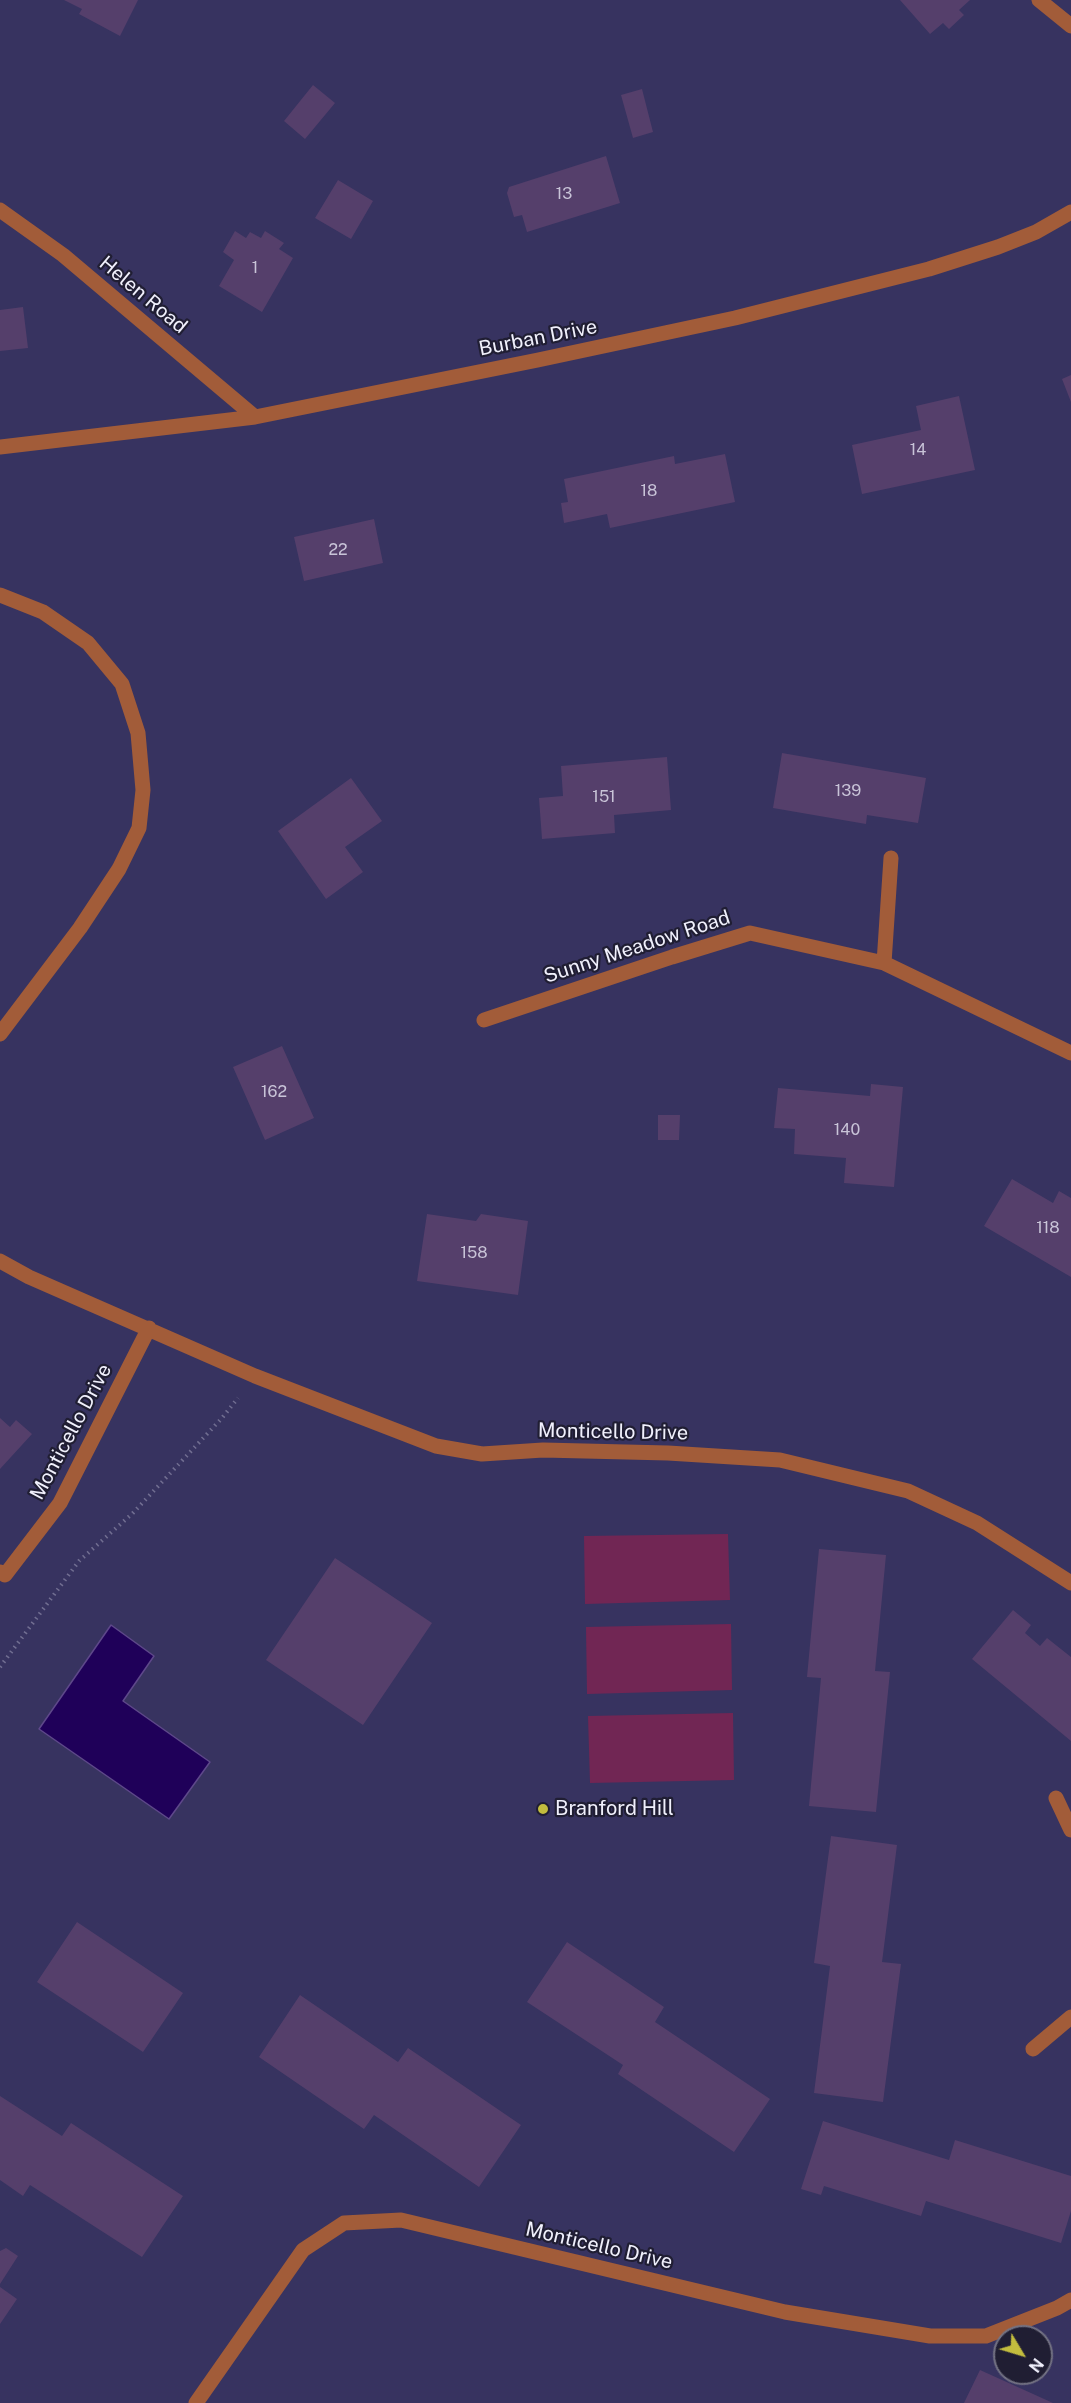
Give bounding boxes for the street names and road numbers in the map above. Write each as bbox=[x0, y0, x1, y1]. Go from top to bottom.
street label: Helen Road bbox=[94, 251, 192, 339]
street label: Burban Drive bbox=[477, 315, 599, 361]
street label: Sunny Meadow Road bbox=[541, 906, 733, 988]
street label: Monticello Drive bbox=[25, 1360, 117, 1504]
street label: Monticello Drive bbox=[538, 1419, 688, 1445]
street label: Monticello Drive bbox=[523, 2217, 675, 2275]

